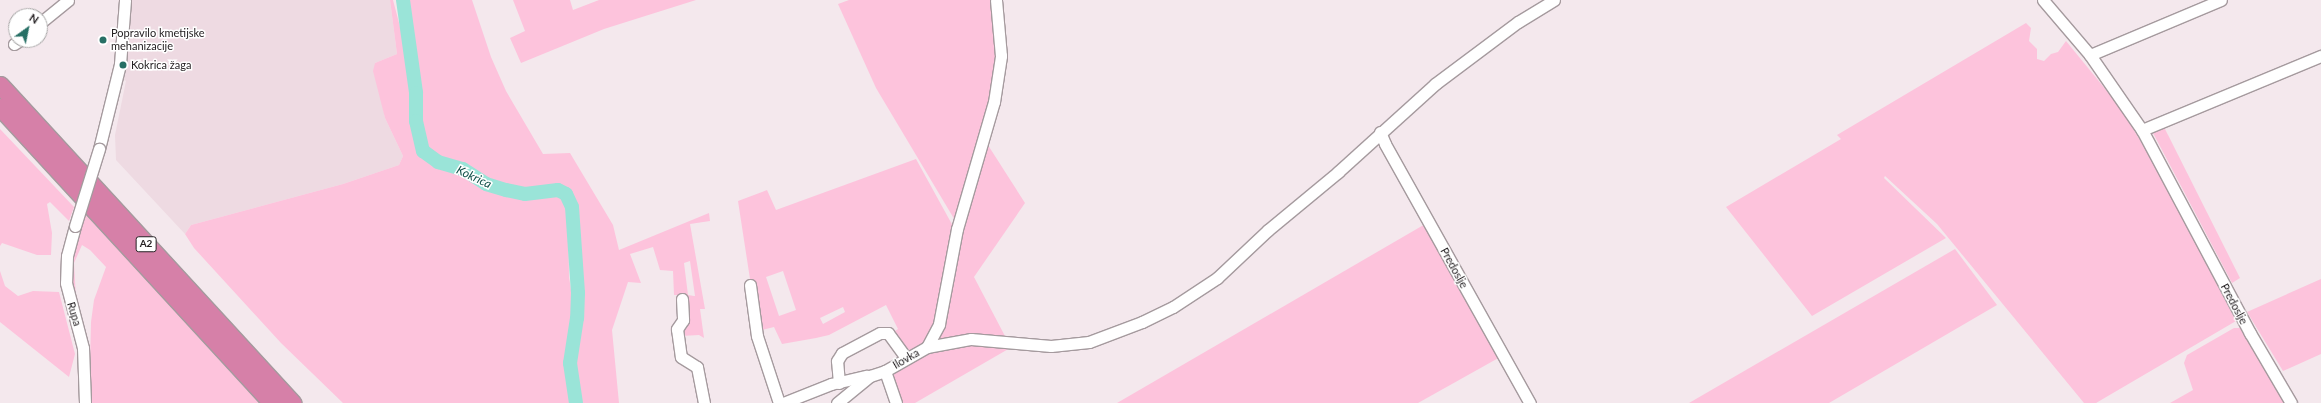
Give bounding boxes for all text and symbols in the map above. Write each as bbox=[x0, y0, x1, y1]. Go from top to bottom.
north arrow bbox=[8, 8, 48, 48]
text: N bbox=[27, 11, 41, 26]
place label: Popravilo kmetijske mehanizacije bbox=[111, 27, 205, 53]
marker: Popravilo kmetijske mehanizacije bbox=[98, 35, 108, 45]
place label: Kokrica žaga bbox=[131, 58, 191, 72]
marker: Kokrica žaga bbox=[118, 60, 128, 70]
water label: Kokrica bbox=[454, 163, 494, 191]
road number: A2 bbox=[135, 236, 157, 252]
street label: Predoslje bbox=[1437, 245, 1471, 291]
street label: Predoslje bbox=[2218, 281, 2250, 327]
street label: Rupa bbox=[64, 300, 84, 328]
street label: Ilovka bbox=[890, 346, 922, 372]

